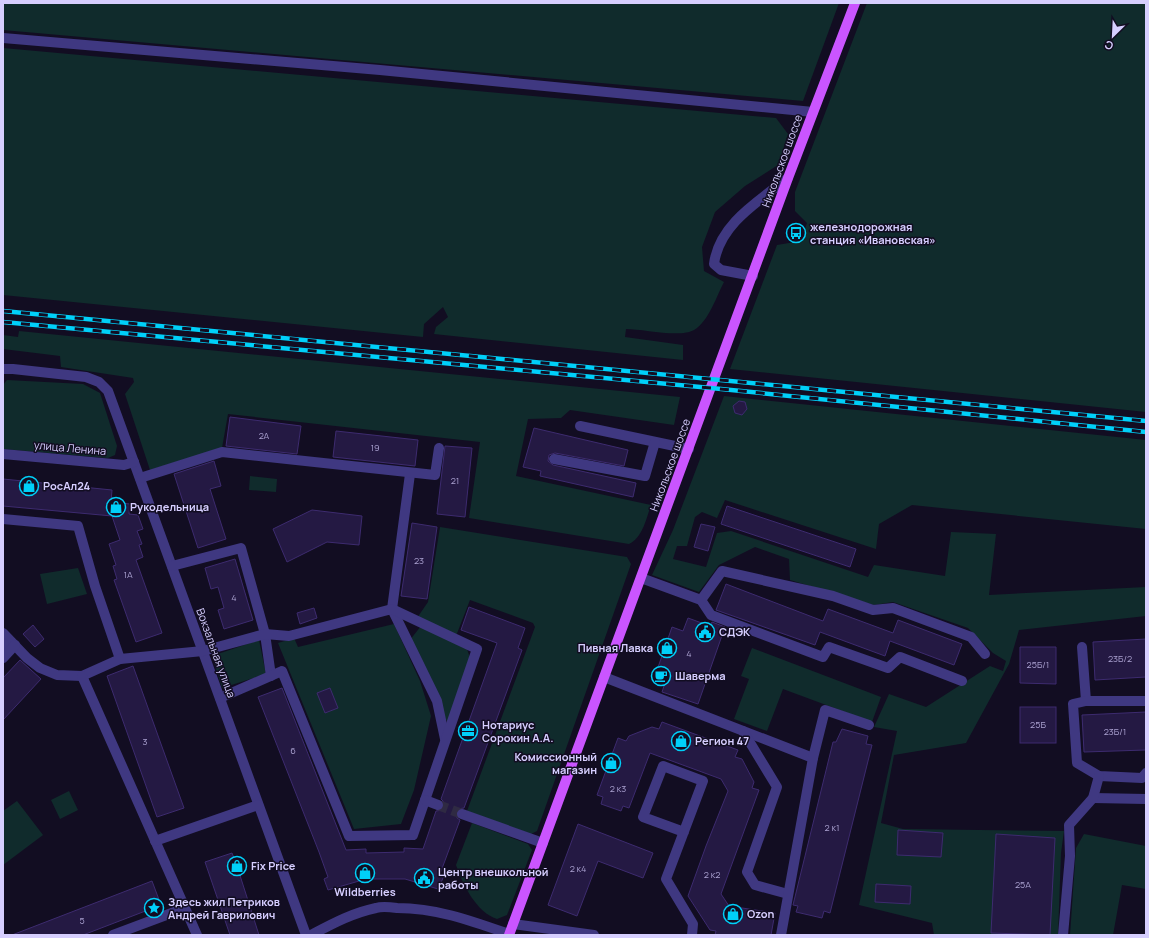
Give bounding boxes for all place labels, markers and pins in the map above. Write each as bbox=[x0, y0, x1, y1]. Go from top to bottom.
place label: железнодорожная станция «Ивановская» bbox=[810, 219, 936, 247]
bus stop icon: железнодорожная станция «Ивановская» bbox=[785, 222, 807, 244]
shop icon: РосАл24 bbox=[18, 475, 40, 497]
place label: РосАл24 bbox=[43, 478, 91, 493]
shop icon: Рукодельница bbox=[105, 496, 127, 518]
place label: Рукодельница bbox=[130, 499, 209, 514]
public building icon: СДЭК bbox=[694, 621, 716, 643]
place label: СДЭК bbox=[719, 624, 751, 639]
shop icon: Пивная Лавка bbox=[656, 637, 678, 659]
place label: Пивная Лавка bbox=[578, 640, 653, 655]
cafe icon: Шаверма bbox=[650, 665, 672, 687]
place label: Шаверма bbox=[675, 668, 726, 683]
place label: Нотариус Сорокин А.А. bbox=[482, 717, 554, 745]
office icon: Нотариус Сорокин А.А. bbox=[457, 720, 479, 742]
shop icon: Регион 47 bbox=[670, 730, 692, 752]
place label: Регион 47 bbox=[695, 733, 749, 748]
place label: Комиссионный магазин bbox=[514, 749, 597, 777]
shop icon: Комиссионный магазин bbox=[600, 752, 622, 774]
shop icon: Fix Price bbox=[226, 855, 248, 877]
place label: Fix Price bbox=[251, 858, 296, 873]
shop icon: Wildberries bbox=[354, 862, 376, 884]
place label: Центр внешкольной работы bbox=[438, 864, 549, 892]
public building icon: Центр внешкольной работы bbox=[413, 867, 435, 889]
place label: Wildberries bbox=[334, 884, 396, 899]
place label: Здесь жил Петриков Андрей Гаврилович bbox=[168, 894, 280, 922]
place icon: Здесь жил Петриков Андрей Гаврилович bbox=[143, 897, 165, 919]
shop icon: Ozon bbox=[722, 903, 744, 925]
place label: Ozon bbox=[747, 906, 774, 921]

